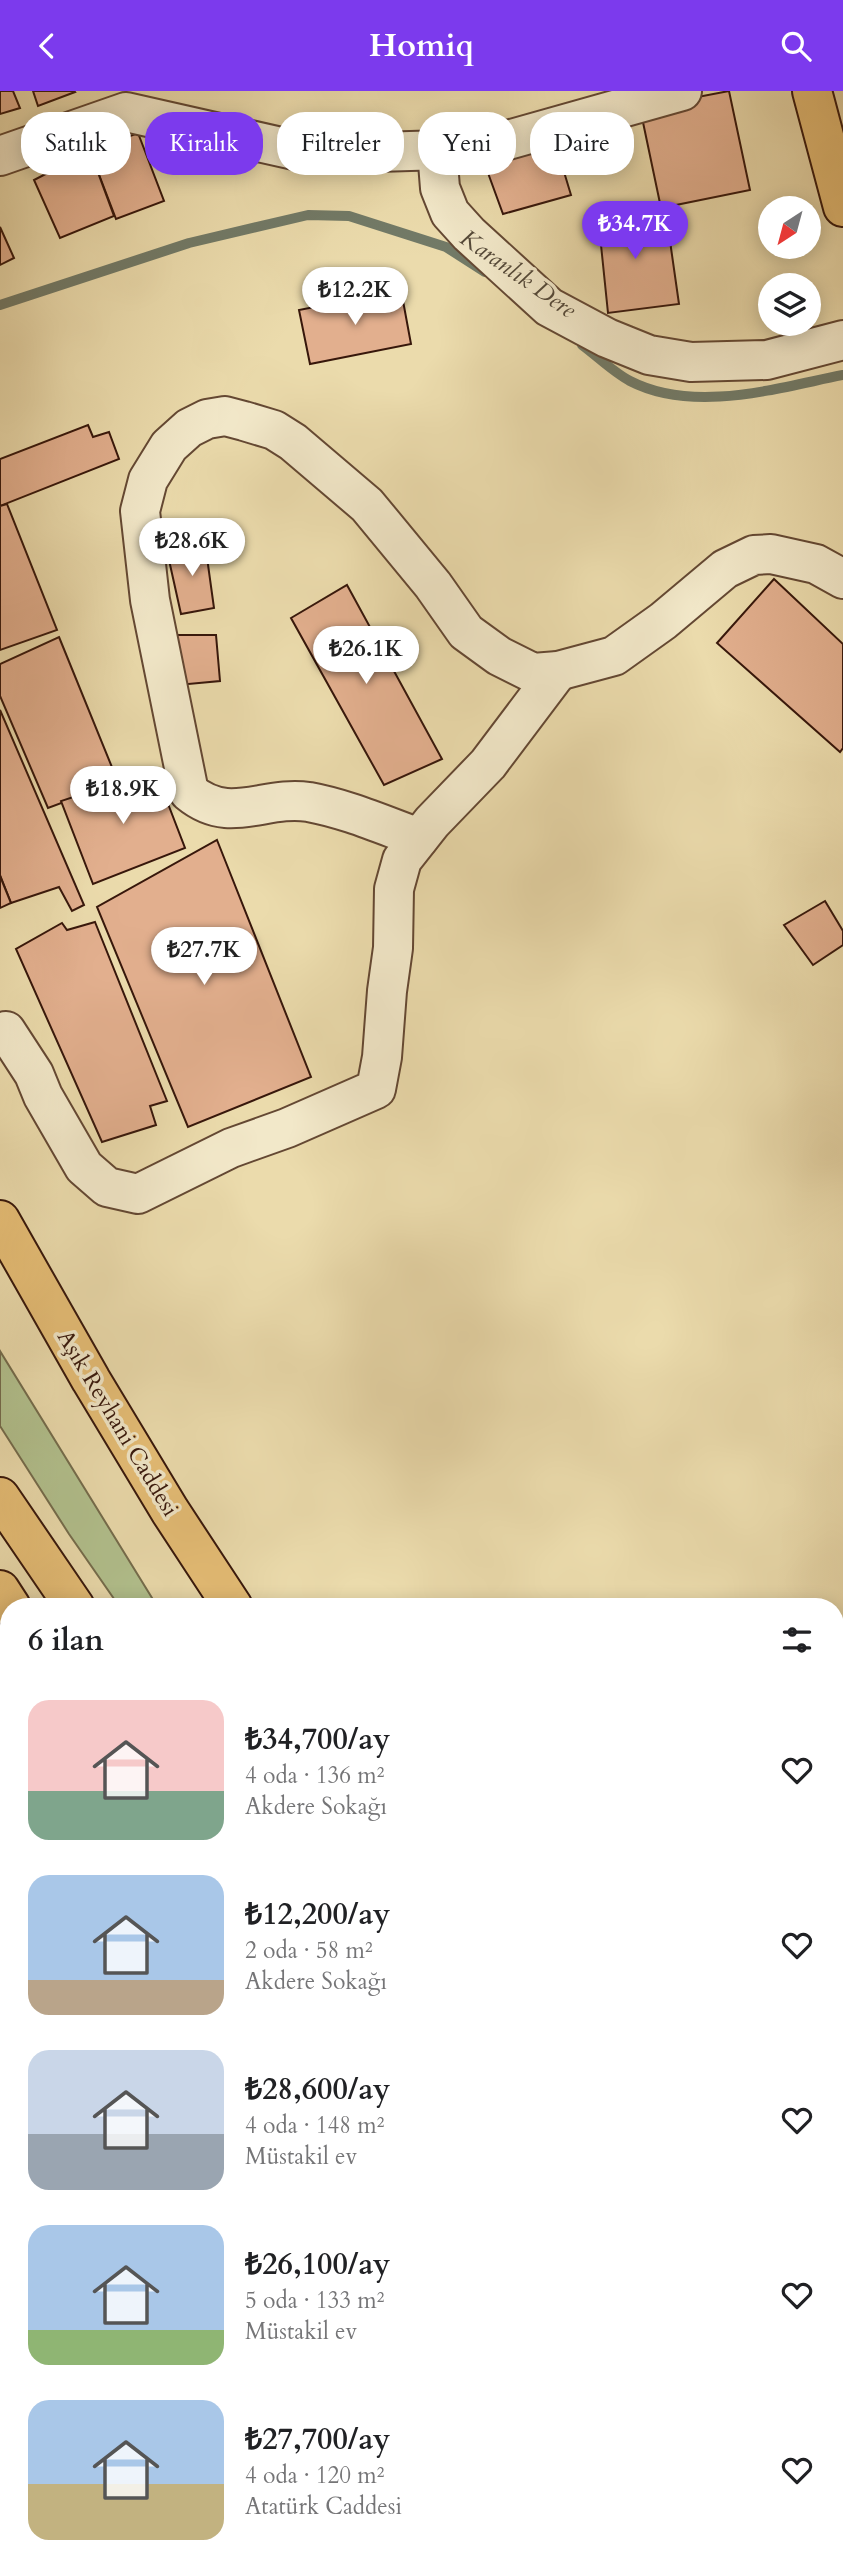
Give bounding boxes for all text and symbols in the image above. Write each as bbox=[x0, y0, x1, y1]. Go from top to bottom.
text: Homiq bbox=[369, 24, 474, 68]
icon: back bbox=[28, 27, 66, 65]
icon: search bbox=[777, 27, 815, 65]
chip: Satılık bbox=[21, 112, 131, 175]
chip: Kiralık bbox=[145, 112, 263, 175]
chip: Filtreler bbox=[277, 112, 404, 175]
chip: Yeni bbox=[418, 112, 516, 175]
chip: Daire bbox=[530, 112, 634, 175]
north arrow bbox=[758, 196, 821, 259]
map controls bbox=[758, 196, 821, 336]
pin: ₺34.7K bbox=[578, 201, 692, 261]
text: ₺34.7K bbox=[598, 208, 672, 239]
water label: Karanlık Dere bbox=[453, 222, 583, 327]
pin: ₺12.2K bbox=[298, 267, 412, 327]
button: layers bbox=[758, 273, 821, 336]
text: ₺12.2K bbox=[318, 274, 392, 305]
pin: ₺28.6K bbox=[135, 519, 249, 578]
text: ₺28.6K bbox=[155, 525, 229, 556]
pin: ₺26.1K bbox=[309, 627, 423, 686]
text: ₺26.1K bbox=[329, 633, 403, 664]
pin: ₺18.9K bbox=[66, 767, 180, 826]
text: ₺18.9K bbox=[86, 773, 160, 804]
pin: ₺27.7K bbox=[147, 927, 261, 987]
text: ₺27.7K bbox=[167, 934, 241, 965]
street label: Aşık Reyhani Caddesi bbox=[50, 1324, 186, 1522]
text: 6 ilan bbox=[28, 1620, 104, 1661]
icon: filters bbox=[778, 1621, 816, 1659]
text: ₺34,700/ay bbox=[245, 1719, 390, 1760]
icon: home bbox=[84, 1728, 168, 1812]
icon: heart bbox=[778, 1751, 816, 1789]
text: 4 oda · 136 m² bbox=[245, 1760, 384, 1791]
text: Akdere Sokağı bbox=[245, 1791, 387, 1822]
text: ₺12,200/ay bbox=[245, 1894, 390, 1935]
icon: home bbox=[84, 1903, 168, 1987]
icon: heart bbox=[778, 1926, 816, 1964]
text: 2 oda · 58 m² bbox=[245, 1935, 373, 1966]
text: Akdere Sokağı bbox=[245, 1966, 387, 1997]
text: ₺28,600/ay bbox=[245, 2069, 390, 2110]
icon: home bbox=[84, 2078, 168, 2162]
icon: heart bbox=[778, 2101, 816, 2139]
text: 4 oda · 148 m² bbox=[245, 2110, 384, 2141]
text: Müstakil ev bbox=[245, 2141, 357, 2172]
text: ₺26,100/ay bbox=[245, 2244, 390, 2285]
icon: home bbox=[84, 2253, 168, 2337]
icon: heart bbox=[778, 2276, 816, 2314]
text: 5 oda · 133 m² bbox=[245, 2285, 384, 2316]
text: Müstakil ev bbox=[245, 2316, 357, 2347]
text: ₺27,700/ay bbox=[245, 2419, 390, 2460]
icon: home bbox=[84, 2428, 168, 2512]
icon: heart bbox=[778, 2451, 816, 2489]
text: 4 oda · 120 m² bbox=[245, 2460, 384, 2491]
text: Atatürk Caddesi bbox=[245, 2491, 402, 2522]

